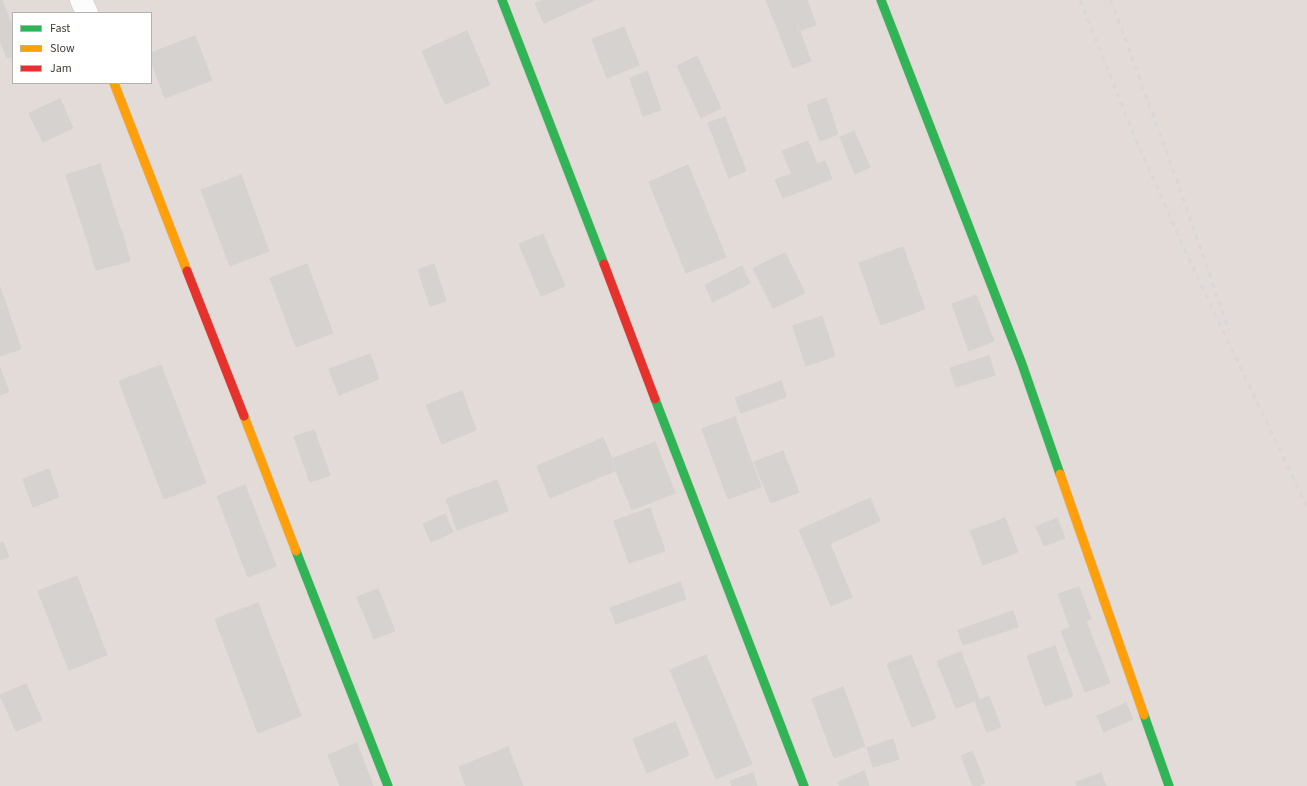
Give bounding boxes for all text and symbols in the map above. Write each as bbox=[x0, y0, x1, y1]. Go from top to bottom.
legend bbox=[12, 12, 152, 84]
text: Fast bbox=[50, 20, 70, 37]
text: Slow bbox=[50, 40, 75, 57]
text: Jam bbox=[50, 60, 72, 77]

